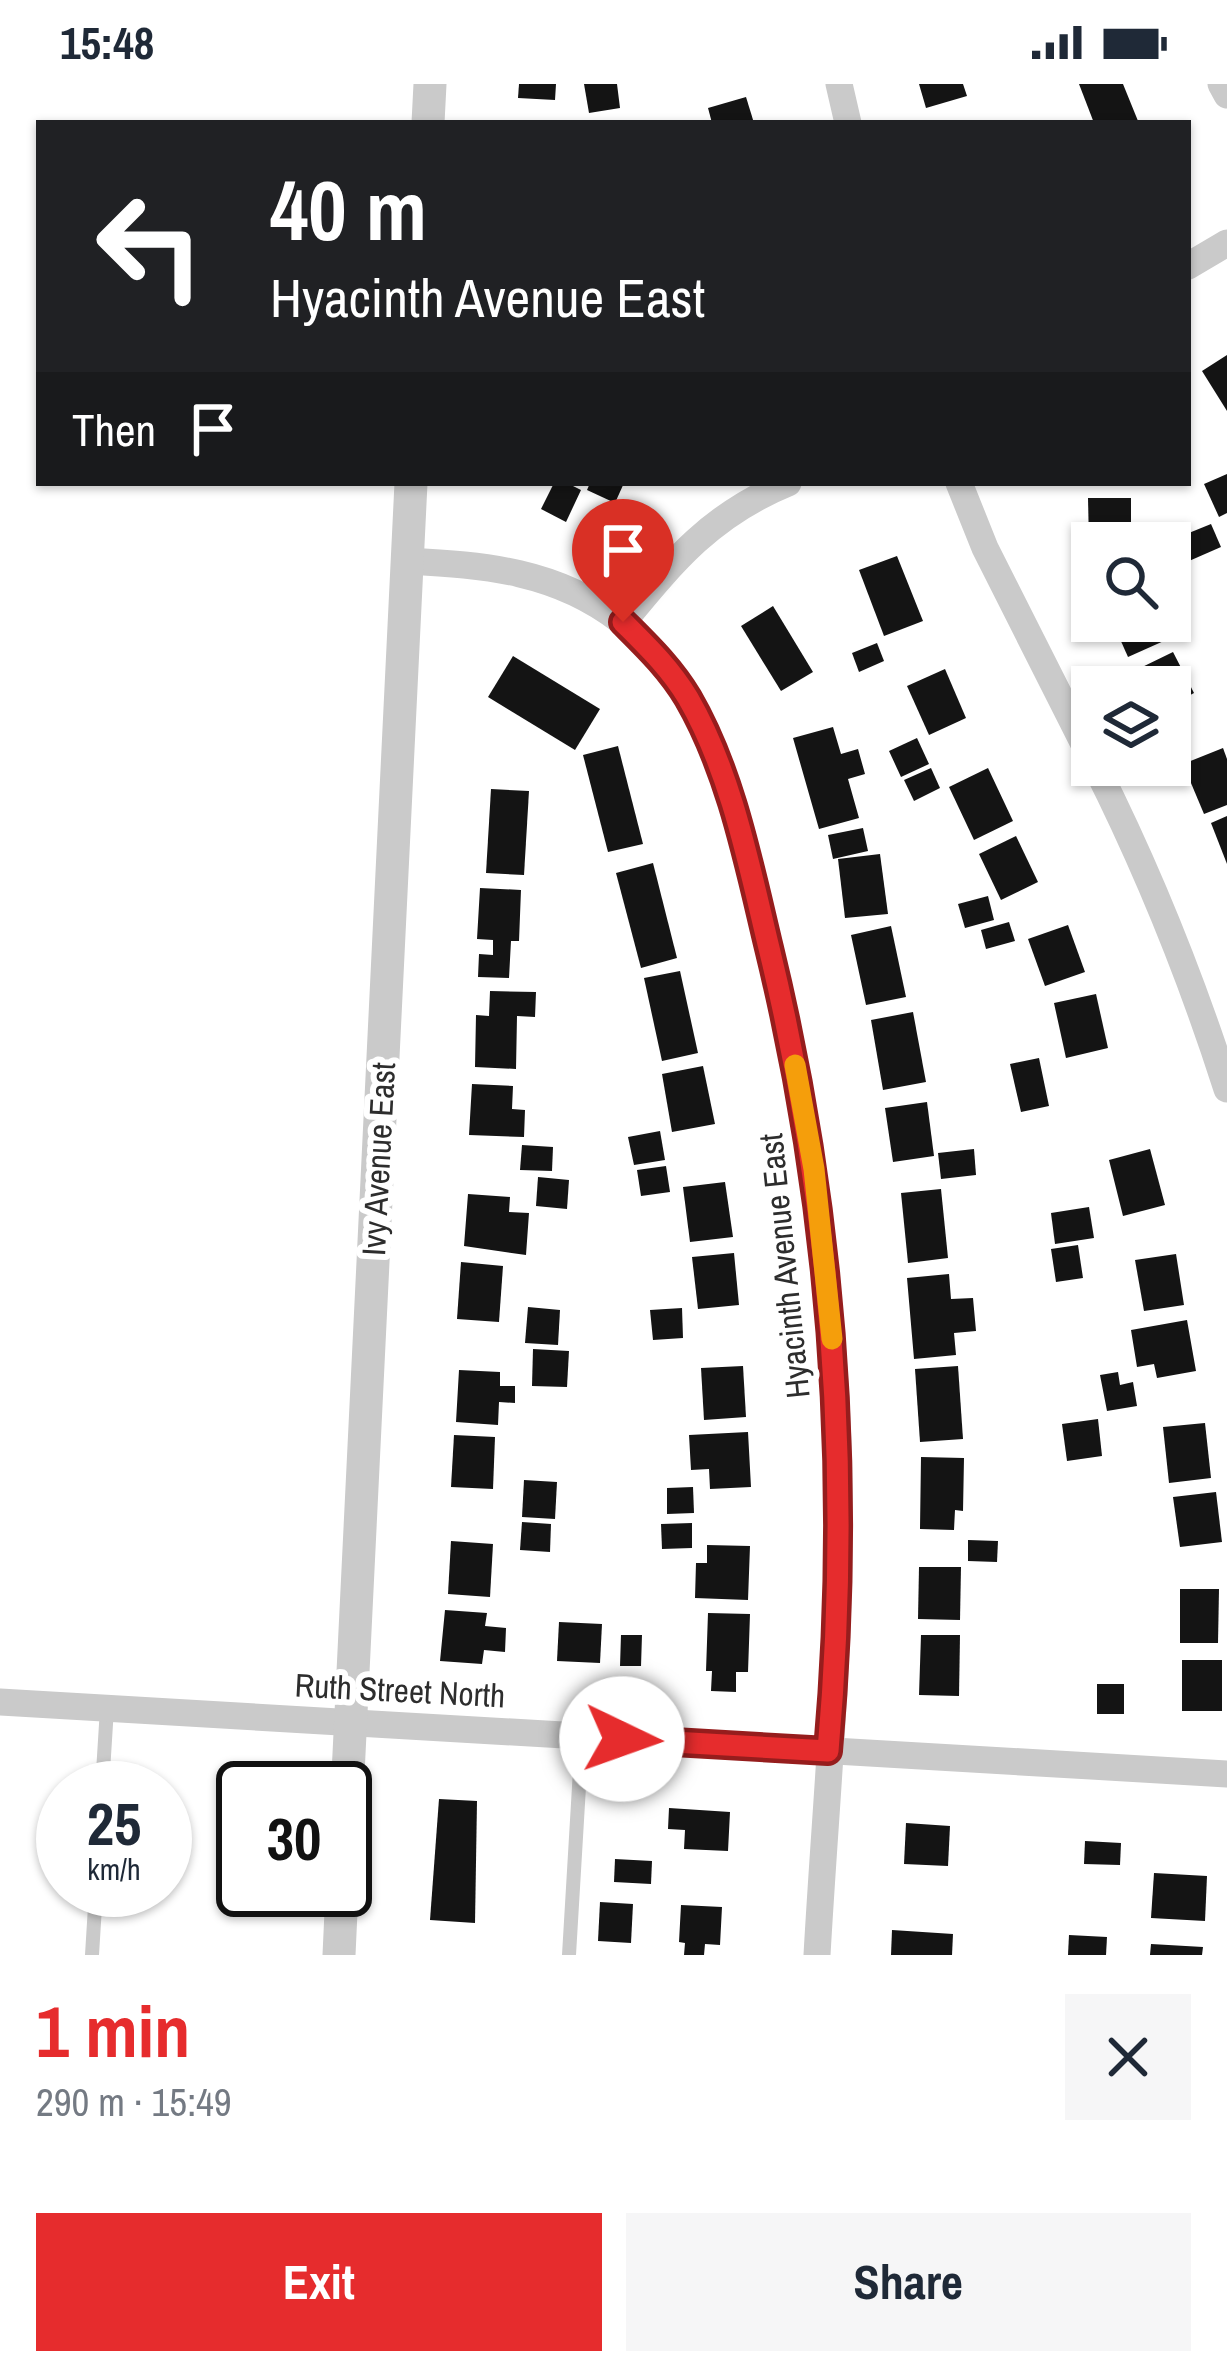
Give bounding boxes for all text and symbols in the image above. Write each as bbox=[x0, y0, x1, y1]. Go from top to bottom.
text: 15:48 bbox=[60, 12, 154, 73]
text: 40 m bbox=[270, 153, 427, 266]
icon: left bbox=[72, 168, 228, 324]
text: Hyacinth Avenue East bbox=[270, 261, 705, 334]
icon: arrive bbox=[180, 396, 246, 462]
text: Then bbox=[72, 399, 156, 460]
pin bbox=[572, 499, 674, 622]
icon: arrive bbox=[590, 517, 656, 583]
map controls bbox=[1071, 522, 1191, 786]
button: search bbox=[1071, 522, 1191, 642]
button: layers bbox=[1071, 666, 1191, 786]
street label: Ivy Avenue East bbox=[351, 1061, 405, 1257]
street label: Hyacinth Avenue East bbox=[748, 1132, 820, 1400]
street label: Ruth Street North bbox=[294, 1663, 506, 1717]
position arrow bbox=[559, 1676, 685, 1802]
speed limit sign: 30 bbox=[216, 1761, 372, 1917]
text: 25 bbox=[87, 1783, 141, 1864]
text: km/h bbox=[87, 1849, 141, 1889]
text: 1 min bbox=[36, 1982, 190, 2079]
button: close bbox=[1065, 1994, 1191, 2120]
text: 290 m · 15:49 bbox=[36, 2076, 232, 2128]
button: Exit bbox=[36, 2213, 602, 2351]
button: Share bbox=[626, 2213, 1191, 2351]

